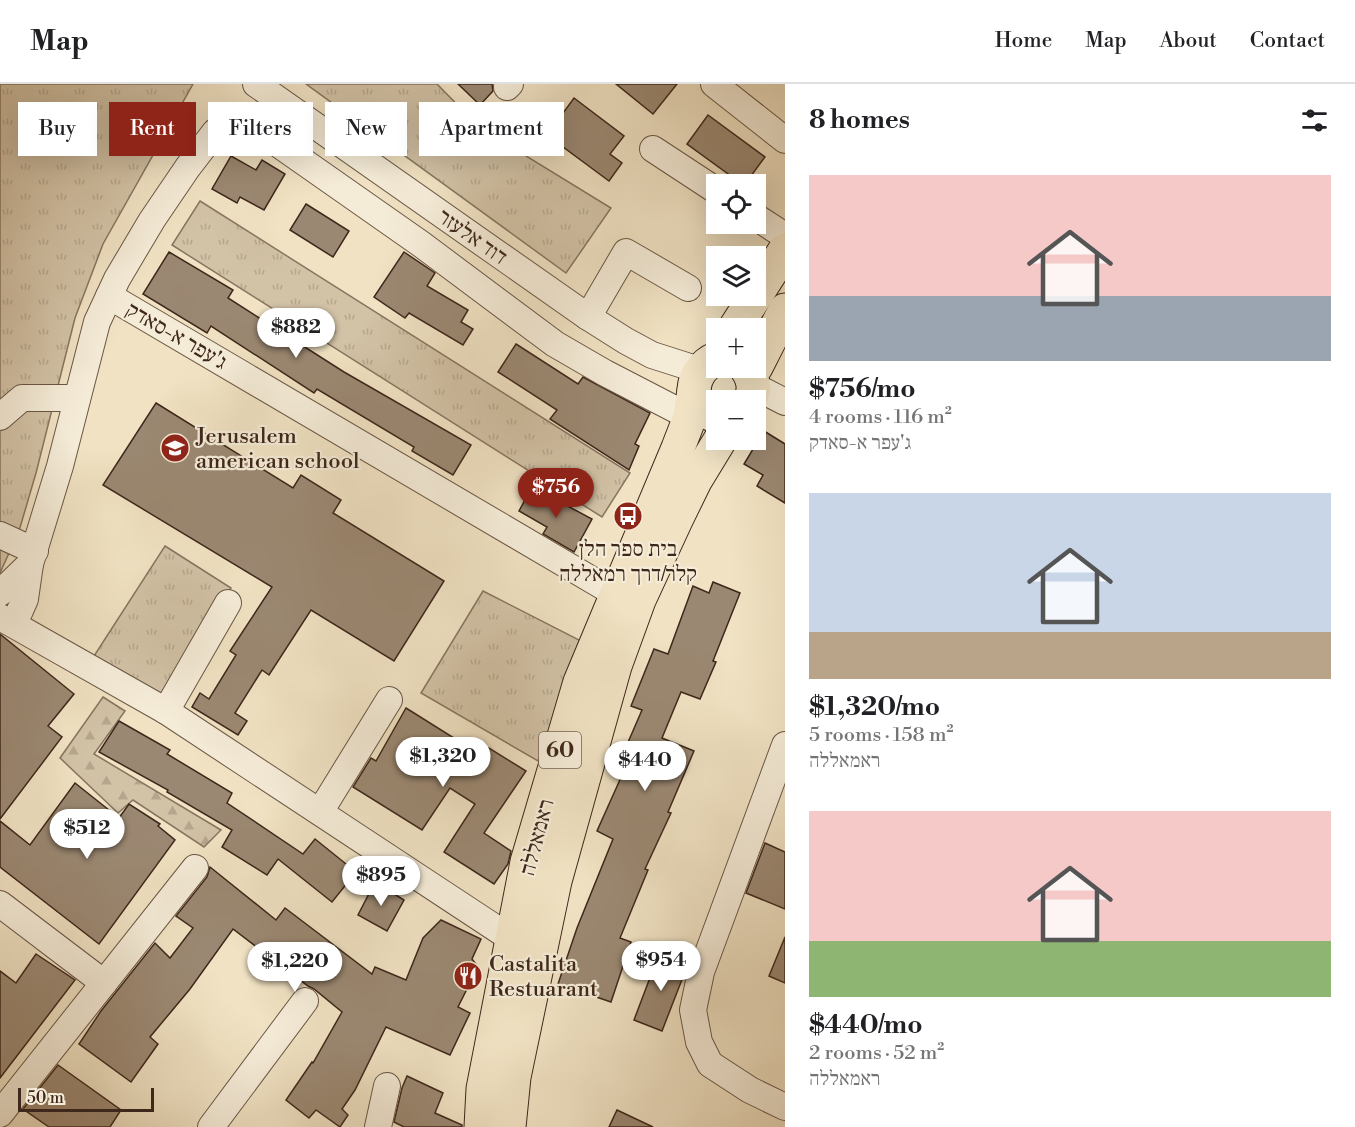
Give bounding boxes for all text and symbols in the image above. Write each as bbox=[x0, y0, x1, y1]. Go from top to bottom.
text: Map bbox=[30, 24, 89, 59]
text: Home bbox=[995, 28, 1052, 54]
text: Map bbox=[1085, 28, 1127, 54]
text: About bbox=[1160, 28, 1217, 54]
text: Contact bbox=[1250, 28, 1325, 54]
chip: Buy bbox=[18, 102, 97, 156]
chip: Rent bbox=[109, 102, 196, 156]
chip: Filters bbox=[208, 102, 313, 156]
chip: New bbox=[325, 102, 407, 156]
chip: Apartment bbox=[419, 102, 564, 156]
text: 8 homes bbox=[809, 104, 910, 136]
icon: filters bbox=[1298, 104, 1331, 137]
map controls bbox=[706, 174, 766, 450]
button: locate bbox=[706, 174, 766, 234]
street label: דוד אלעזר bbox=[432, 203, 512, 271]
icon: home bbox=[1016, 214, 1124, 322]
button: layers bbox=[706, 246, 766, 306]
street label: ג'עפר א-סאדק bbox=[121, 296, 232, 376]
pin: $882 bbox=[260, 308, 332, 359]
text: $882 bbox=[271, 315, 321, 340]
button: + bbox=[706, 318, 766, 378]
text: $756/mo bbox=[809, 373, 916, 405]
button: − bbox=[706, 390, 766, 450]
text: 4 rooms · 116 m² bbox=[809, 405, 952, 430]
place label: Jerusalem american school bbox=[195, 423, 360, 475]
text: ג'עפר א-סאדק bbox=[809, 431, 911, 456]
school or university icon: Jerusalem american school bbox=[159, 432, 191, 464]
pin: $756 bbox=[520, 468, 592, 519]
text: $756 bbox=[532, 475, 580, 500]
bus stop icon: בית ספר הלן קלר/דרך רמאללה bbox=[612, 500, 644, 532]
icon: home bbox=[1016, 532, 1124, 640]
place label: בית ספר הלן קלר/דרך רמאללה bbox=[559, 536, 697, 588]
text: $1,320/mo bbox=[809, 691, 940, 723]
text: 5 rooms · 158 m² bbox=[809, 723, 953, 748]
road number: 60 bbox=[539, 732, 581, 768]
pin: $1,320 bbox=[394, 737, 492, 788]
pin: $440 bbox=[609, 741, 681, 792]
text: $1,320 bbox=[410, 744, 476, 769]
text: $440 bbox=[618, 748, 672, 773]
text: ראמאללה bbox=[809, 749, 881, 774]
street label: ראמאללה bbox=[514, 796, 561, 879]
pin: $512 bbox=[51, 809, 123, 860]
text: $512 bbox=[64, 816, 110, 841]
icon: home bbox=[1016, 850, 1124, 958]
pin: $895 bbox=[345, 856, 417, 907]
text: $895 bbox=[356, 863, 406, 888]
pin: $954 bbox=[625, 941, 697, 992]
pin: $1,220 bbox=[246, 942, 344, 993]
text: $954 bbox=[636, 948, 686, 973]
text: $1,220 bbox=[261, 949, 329, 974]
place label: Castalita Restuarant bbox=[489, 951, 598, 1003]
restaurant icon: Castalita Restuarant bbox=[452, 960, 484, 992]
text: $440/mo bbox=[809, 1009, 923, 1041]
text: 2 rooms · 52 m² bbox=[809, 1041, 944, 1066]
text: ראמאללה bbox=[809, 1067, 881, 1092]
scale bar bbox=[18, 1085, 154, 1112]
text: 50 m bbox=[27, 1088, 64, 1108]

